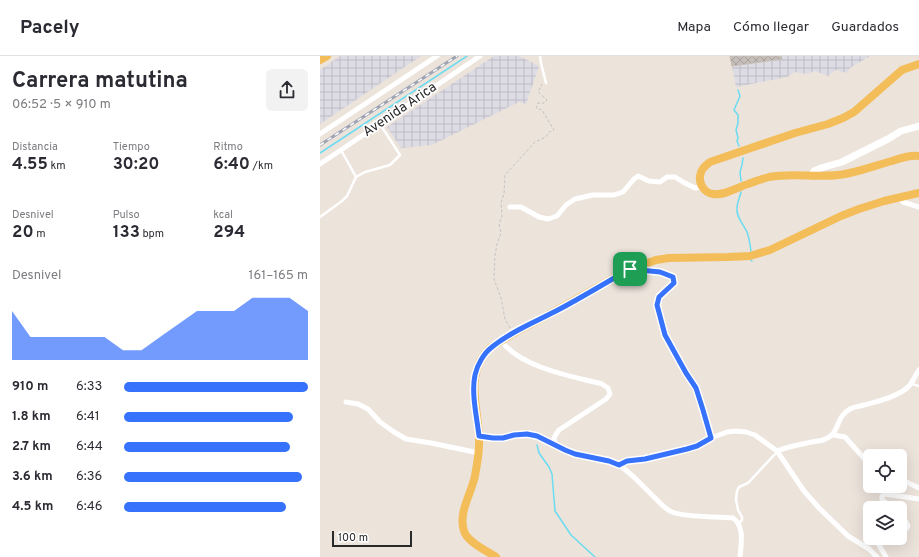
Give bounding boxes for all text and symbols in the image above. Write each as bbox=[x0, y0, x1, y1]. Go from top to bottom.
text: Pacely bbox=[20, 16, 80, 40]
text: Mapa bbox=[677, 19, 711, 36]
text: Cómo llegar bbox=[733, 19, 809, 36]
text: Guardados bbox=[831, 19, 899, 36]
text: Carrera matutina bbox=[12, 68, 188, 95]
button: share bbox=[266, 69, 308, 111]
street label: Avenida Arica bbox=[360, 79, 440, 141]
text: 06:52 · 5 × 910 m bbox=[12, 97, 111, 113]
text: Distancia bbox=[12, 140, 58, 154]
text: Tiempo bbox=[113, 140, 150, 154]
text: Ritmo bbox=[213, 140, 243, 154]
text: 4.55 bbox=[12, 154, 48, 176]
text: 30:20 bbox=[113, 154, 159, 176]
text: 6:40 bbox=[213, 154, 250, 176]
text: km bbox=[48, 159, 66, 173]
text: /km bbox=[250, 159, 273, 173]
text: Desnivel bbox=[12, 208, 54, 222]
text: Pulso bbox=[113, 208, 140, 222]
text: kcal bbox=[213, 208, 233, 222]
text: 20 bbox=[12, 222, 34, 244]
text: 133 bbox=[113, 222, 140, 244]
text: 294 bbox=[213, 222, 245, 244]
text: m bbox=[34, 227, 45, 241]
text: bpm bbox=[140, 227, 164, 241]
pin bbox=[613, 252, 647, 286]
icon: arrive bbox=[619, 258, 641, 280]
text: Desnivel bbox=[12, 268, 61, 284]
text: 161–165 m bbox=[249, 268, 308, 284]
text: 910 m bbox=[12, 379, 48, 395]
text: 6:33 bbox=[76, 379, 102, 395]
text: 1.8 km bbox=[12, 409, 51, 425]
text: 6:41 bbox=[76, 409, 100, 425]
text: 2.7 km bbox=[12, 439, 51, 455]
text: 6:44 bbox=[76, 439, 103, 455]
map controls bbox=[863, 449, 907, 545]
button: locate bbox=[863, 449, 907, 493]
text: 3.6 km bbox=[12, 469, 53, 485]
text: 6:36 bbox=[76, 469, 102, 485]
text: 4.5 km bbox=[12, 499, 53, 515]
text: 6:46 bbox=[76, 499, 103, 515]
button: layers bbox=[863, 501, 907, 545]
scale bar bbox=[332, 529, 412, 548]
text: 100 m bbox=[338, 531, 368, 545]

